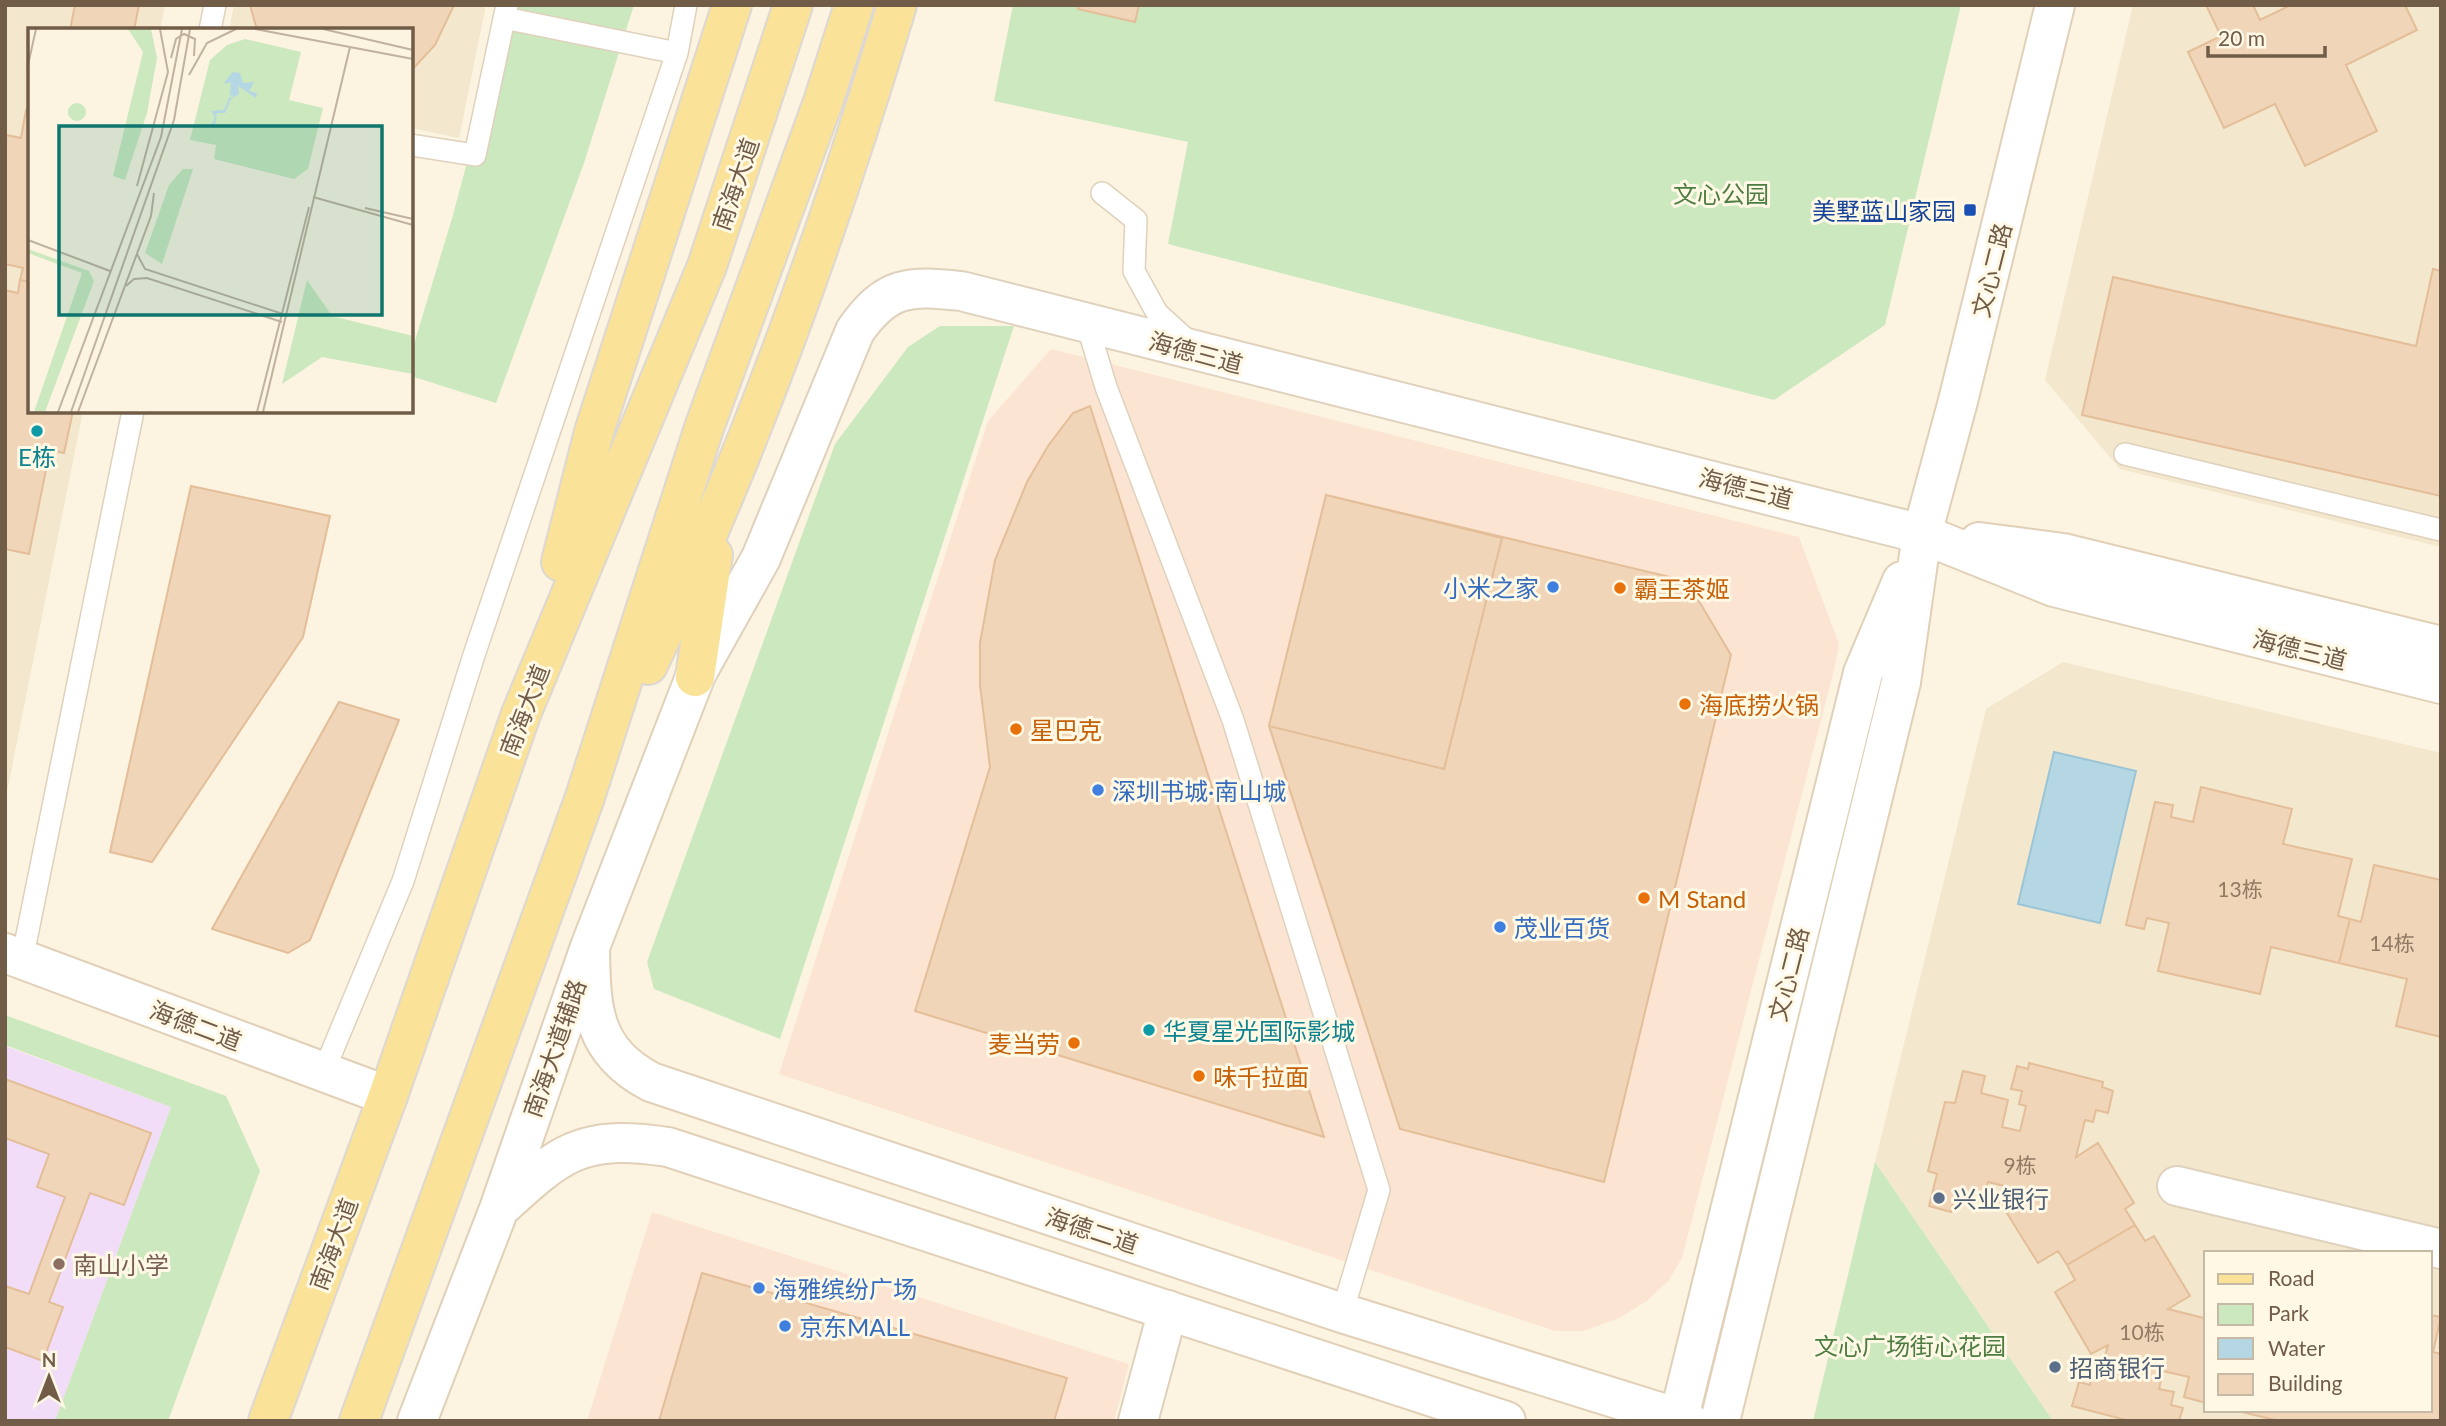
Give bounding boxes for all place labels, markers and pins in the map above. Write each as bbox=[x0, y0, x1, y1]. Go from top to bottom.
place label: 美墅蓝山家园 bbox=[1812, 196, 1956, 225]
marker: 美墅蓝山家园 bbox=[1962, 202, 1978, 218]
marker: E栋 bbox=[29, 423, 45, 439]
place label: E栋 bbox=[18, 442, 56, 471]
place label: 小米之家 bbox=[1443, 573, 1539, 602]
place label: 霸王茶姬 bbox=[1634, 574, 1730, 603]
marker: 小米之家 bbox=[1545, 579, 1561, 595]
marker: 霸王茶姬 bbox=[1612, 580, 1628, 596]
place label: 海底捞火锅 bbox=[1699, 690, 1819, 719]
marker: 海底捞火锅 bbox=[1677, 696, 1693, 712]
place label: 星巴克 bbox=[1030, 715, 1102, 744]
marker: 星巴克 bbox=[1008, 721, 1024, 737]
place label: 深圳书城·南山城 bbox=[1112, 776, 1286, 805]
marker: 深圳书城·南山城 bbox=[1090, 782, 1106, 798]
place label: M Stand bbox=[1658, 884, 1746, 913]
marker: M Stand bbox=[1636, 890, 1652, 906]
place label: 茂业百货 bbox=[1514, 913, 1610, 942]
marker: 茂业百货 bbox=[1492, 919, 1508, 935]
place label: 华夏星光国际影城 bbox=[1163, 1016, 1355, 1045]
marker: 华夏星光国际影城 bbox=[1141, 1022, 1157, 1038]
place label: 麦当劳 bbox=[988, 1029, 1060, 1058]
marker: 麦当劳 bbox=[1066, 1035, 1082, 1051]
place label: 味千拉面 bbox=[1213, 1062, 1309, 1091]
marker: 味千拉面 bbox=[1191, 1068, 1207, 1084]
place label: 兴业银行 bbox=[1953, 1184, 2049, 1213]
marker: 兴业银行 bbox=[1931, 1190, 1947, 1206]
place label: 南山小学 bbox=[73, 1250, 169, 1279]
marker: 南山小学 bbox=[51, 1256, 67, 1272]
place label: 海雅缤纷广场 bbox=[773, 1274, 917, 1303]
marker: 海雅缤纷广场 bbox=[751, 1280, 767, 1296]
place label: 京东MALL bbox=[799, 1312, 910, 1341]
marker: 京东MALL bbox=[777, 1318, 793, 1334]
place label: 招商银行 bbox=[2069, 1353, 2165, 1382]
marker: 招商银行 bbox=[2047, 1359, 2063, 1375]

